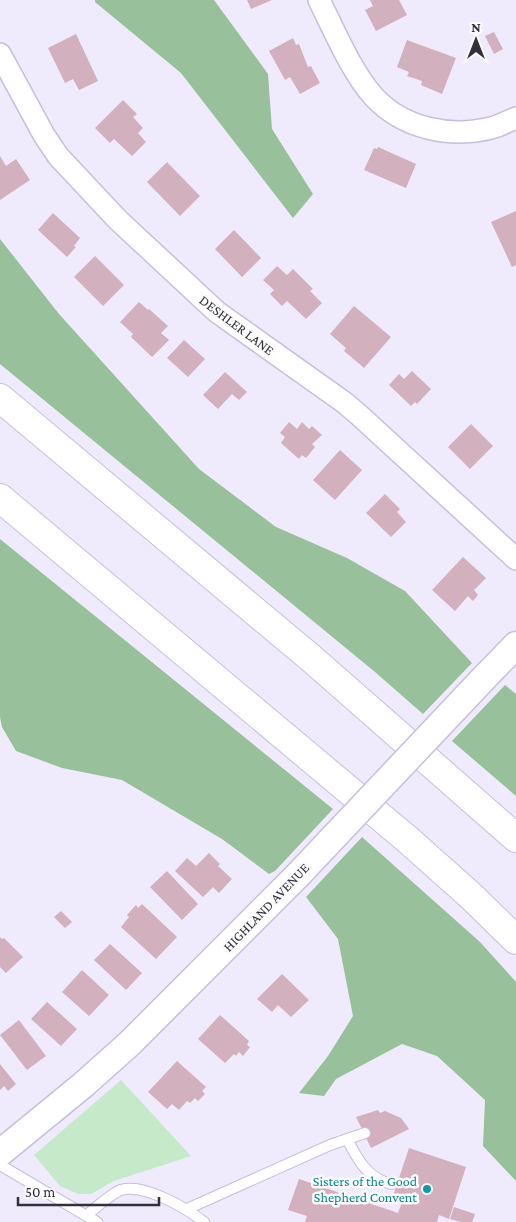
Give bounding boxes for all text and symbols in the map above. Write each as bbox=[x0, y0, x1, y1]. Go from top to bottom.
north arrow bbox=[451, 15, 501, 65]
text: N bbox=[471, 19, 481, 35]
street label: DESHLER LANE bbox=[196, 292, 278, 359]
street label: HIGHLAND AVENUE bbox=[220, 859, 313, 955]
place label: Sisters of the Good Shepherd Convent bbox=[313, 1173, 418, 1205]
scale bar bbox=[18, 1174, 159, 1206]
marker: Sisters of the Good Shepherd Convent bbox=[421, 1183, 433, 1195]
text: 50 m bbox=[25, 1184, 55, 1200]

